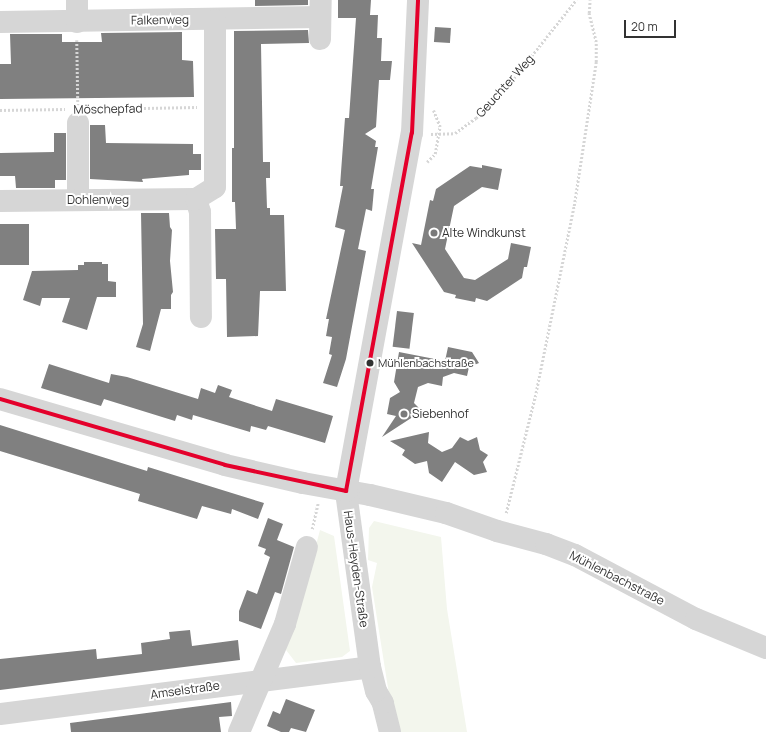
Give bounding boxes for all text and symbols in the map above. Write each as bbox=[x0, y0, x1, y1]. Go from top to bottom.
street label: Falkenweg bbox=[131, 12, 189, 28]
scale bar bbox=[626, 12, 678, 38]
text: 20 m bbox=[631, 18, 658, 35]
street label: Geuchter Weg bbox=[473, 52, 537, 120]
street label: Möschepfad bbox=[73, 101, 143, 117]
street label: Dohlenweg bbox=[67, 193, 129, 207]
place label: Alte Windkunst bbox=[442, 226, 526, 240]
marker: Alte Windkunst bbox=[429, 228, 439, 238]
place label: Mühlenbachstraße bbox=[378, 356, 474, 370]
marker: Mühlenbachstraße bbox=[365, 358, 375, 368]
place label: Siebenhof bbox=[412, 407, 469, 421]
marker: Siebenhof bbox=[399, 409, 409, 419]
street label: Haus-Heyden-Straße bbox=[341, 510, 371, 628]
street label: Mühlenbachstraße bbox=[567, 548, 667, 608]
street label: Amselstraße bbox=[149, 678, 221, 702]

